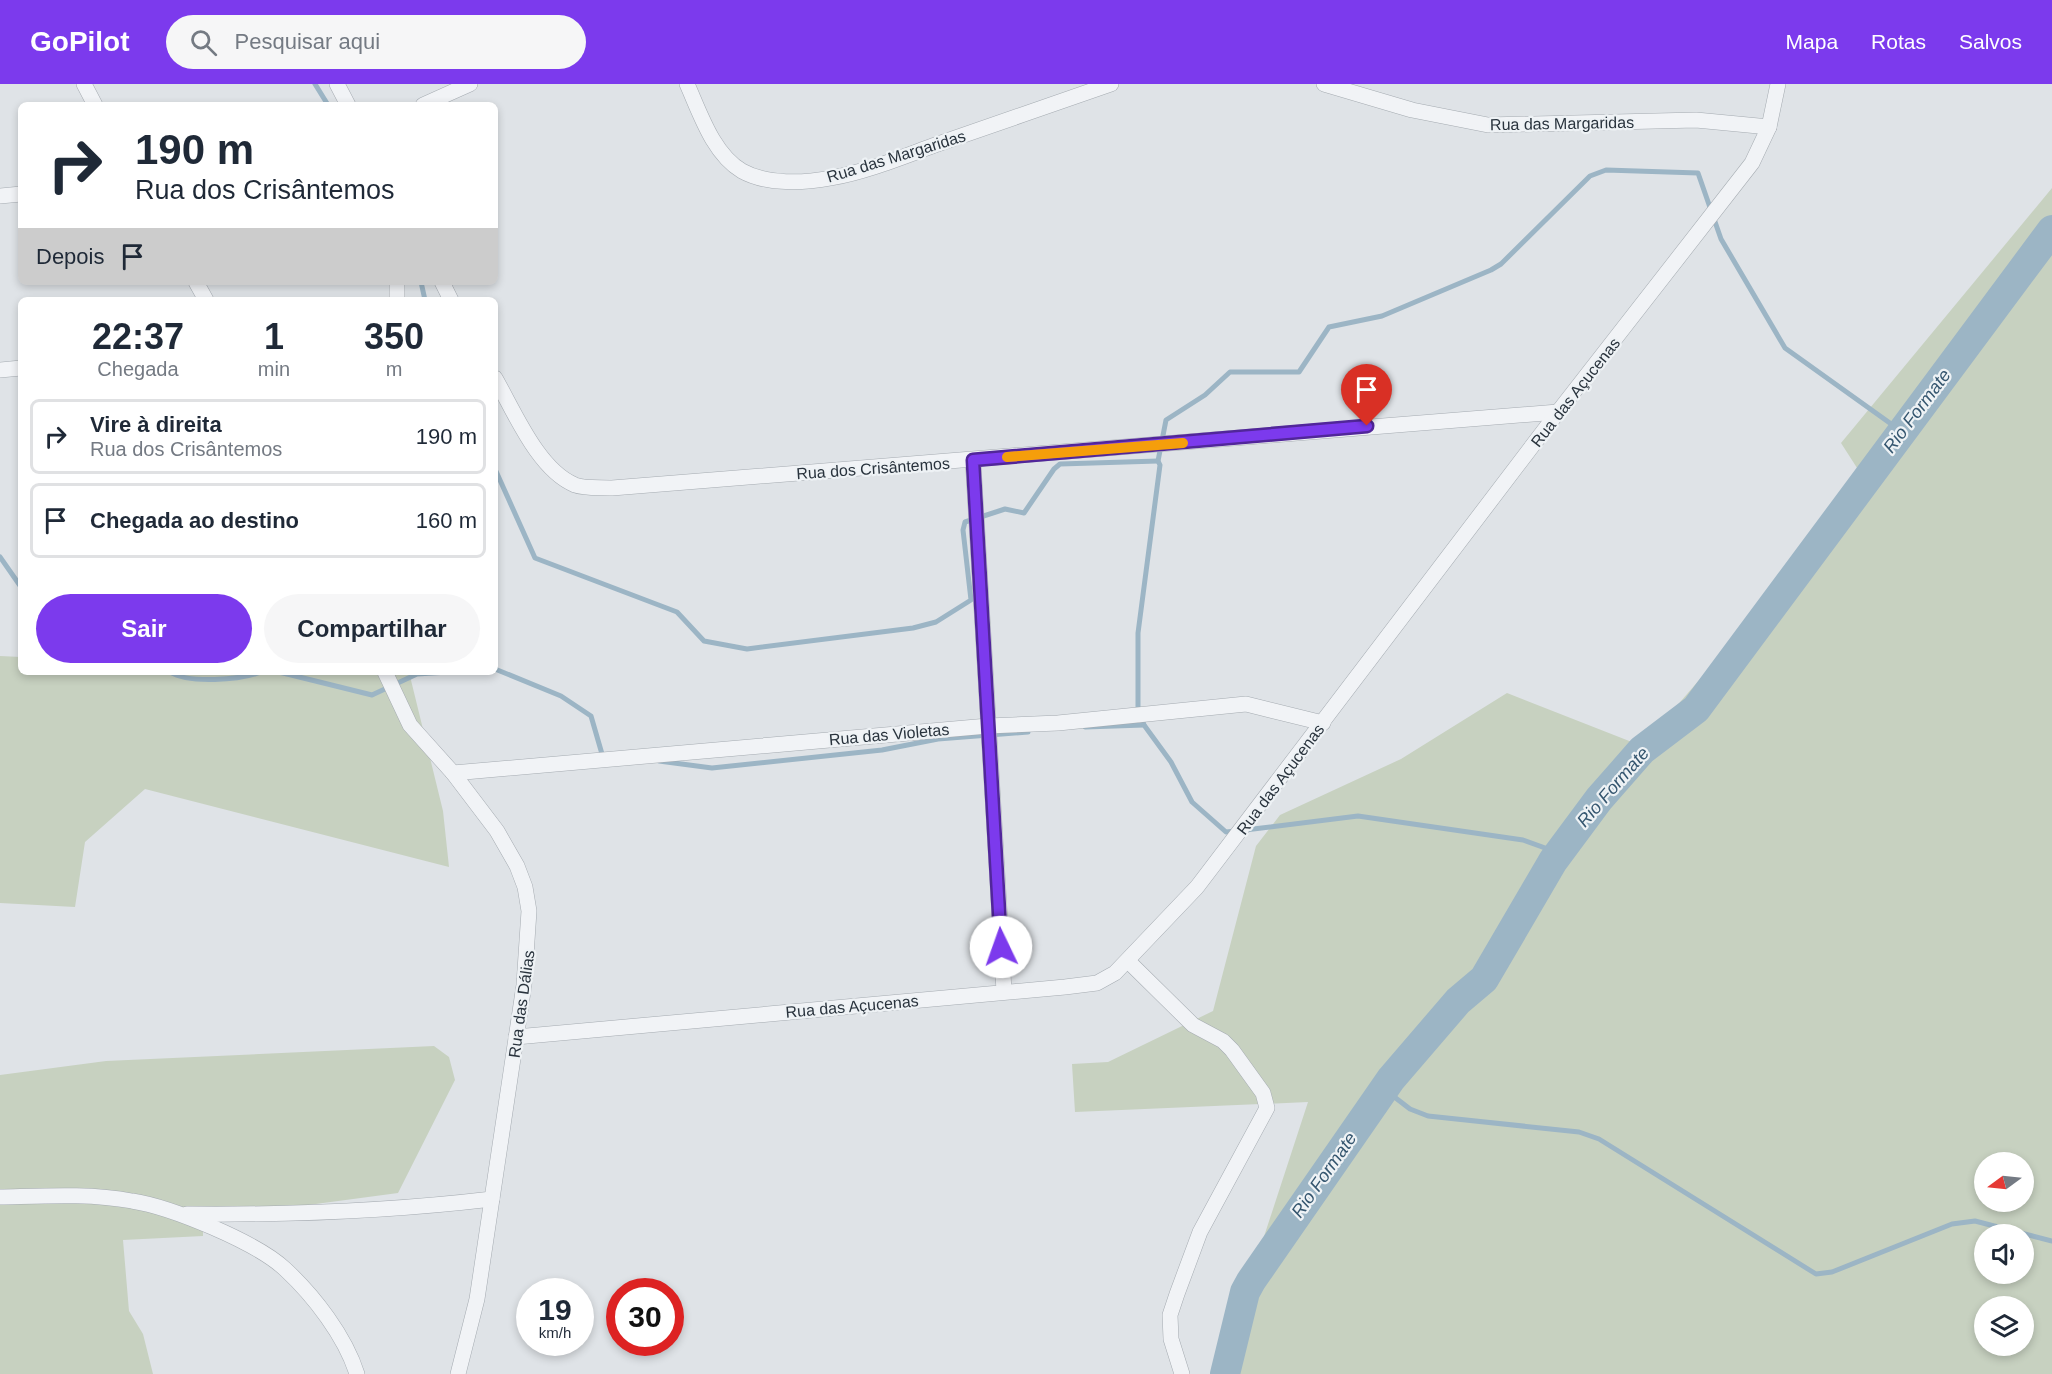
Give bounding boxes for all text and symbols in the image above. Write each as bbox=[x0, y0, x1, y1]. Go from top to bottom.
search box bbox=[166, 15, 586, 69]
text: GoPilot bbox=[30, 26, 130, 57]
icon: search bbox=[187, 26, 220, 59]
text: Pesquisar aqui bbox=[235, 29, 380, 54]
text: Mapa bbox=[1786, 30, 1838, 53]
text: Rotas bbox=[1871, 30, 1926, 53]
text: Salvos bbox=[1959, 30, 2022, 53]
street label: Rua das Margaridas bbox=[1490, 114, 1634, 133]
icon: right bbox=[36, 126, 114, 204]
text: 190 m bbox=[135, 126, 254, 173]
street label: Rua das Margaridas bbox=[825, 127, 968, 186]
text: Rua dos Crisântemos bbox=[135, 175, 395, 205]
icon: arrive bbox=[116, 240, 149, 273]
text: Depois bbox=[36, 244, 104, 269]
text: 22:37 bbox=[92, 316, 184, 357]
text: 1 bbox=[264, 316, 284, 357]
text: 350 bbox=[364, 316, 424, 357]
street label: Rua das Açucenas bbox=[1528, 335, 1623, 450]
text: Chegada bbox=[97, 358, 179, 380]
text: min bbox=[258, 358, 290, 380]
text: m bbox=[386, 358, 402, 380]
pin bbox=[1341, 364, 1392, 426]
water label: Rio Formate bbox=[1879, 365, 1955, 457]
icon: arrive bbox=[1350, 373, 1383, 406]
text: Vire à direita bbox=[90, 412, 222, 437]
icon: right bbox=[39, 420, 72, 453]
text: 190 m bbox=[416, 424, 477, 449]
text: Rua dos Crisântemos bbox=[90, 438, 282, 460]
street label: Rua dos Crisântemos bbox=[796, 455, 950, 482]
icon: arrive bbox=[39, 504, 72, 537]
text: Chegada ao destino bbox=[90, 508, 299, 533]
text: 160 m bbox=[416, 508, 477, 533]
button: Sair bbox=[36, 594, 252, 663]
button: Compartilhar bbox=[264, 594, 480, 663]
street label: Rua das Violetas bbox=[828, 721, 950, 748]
street label: Rua das Açucenas bbox=[1233, 721, 1327, 838]
water label: Rio Formate bbox=[1573, 743, 1653, 831]
position arrow bbox=[969, 915, 1033, 979]
street label: Rua das Dálias bbox=[506, 949, 537, 1059]
street label: Rua das Açucenas bbox=[785, 992, 919, 1021]
water label: Rio Formate bbox=[1287, 1129, 1361, 1221]
north arrow bbox=[1974, 1152, 2034, 1212]
map controls bbox=[1974, 1152, 2034, 1356]
button: sound bbox=[1974, 1224, 2034, 1284]
speed limit sign: 30 bbox=[606, 1278, 684, 1356]
text: 19 bbox=[538, 1293, 572, 1326]
button: layers bbox=[1974, 1296, 2034, 1356]
text: km/h bbox=[539, 1324, 571, 1341]

